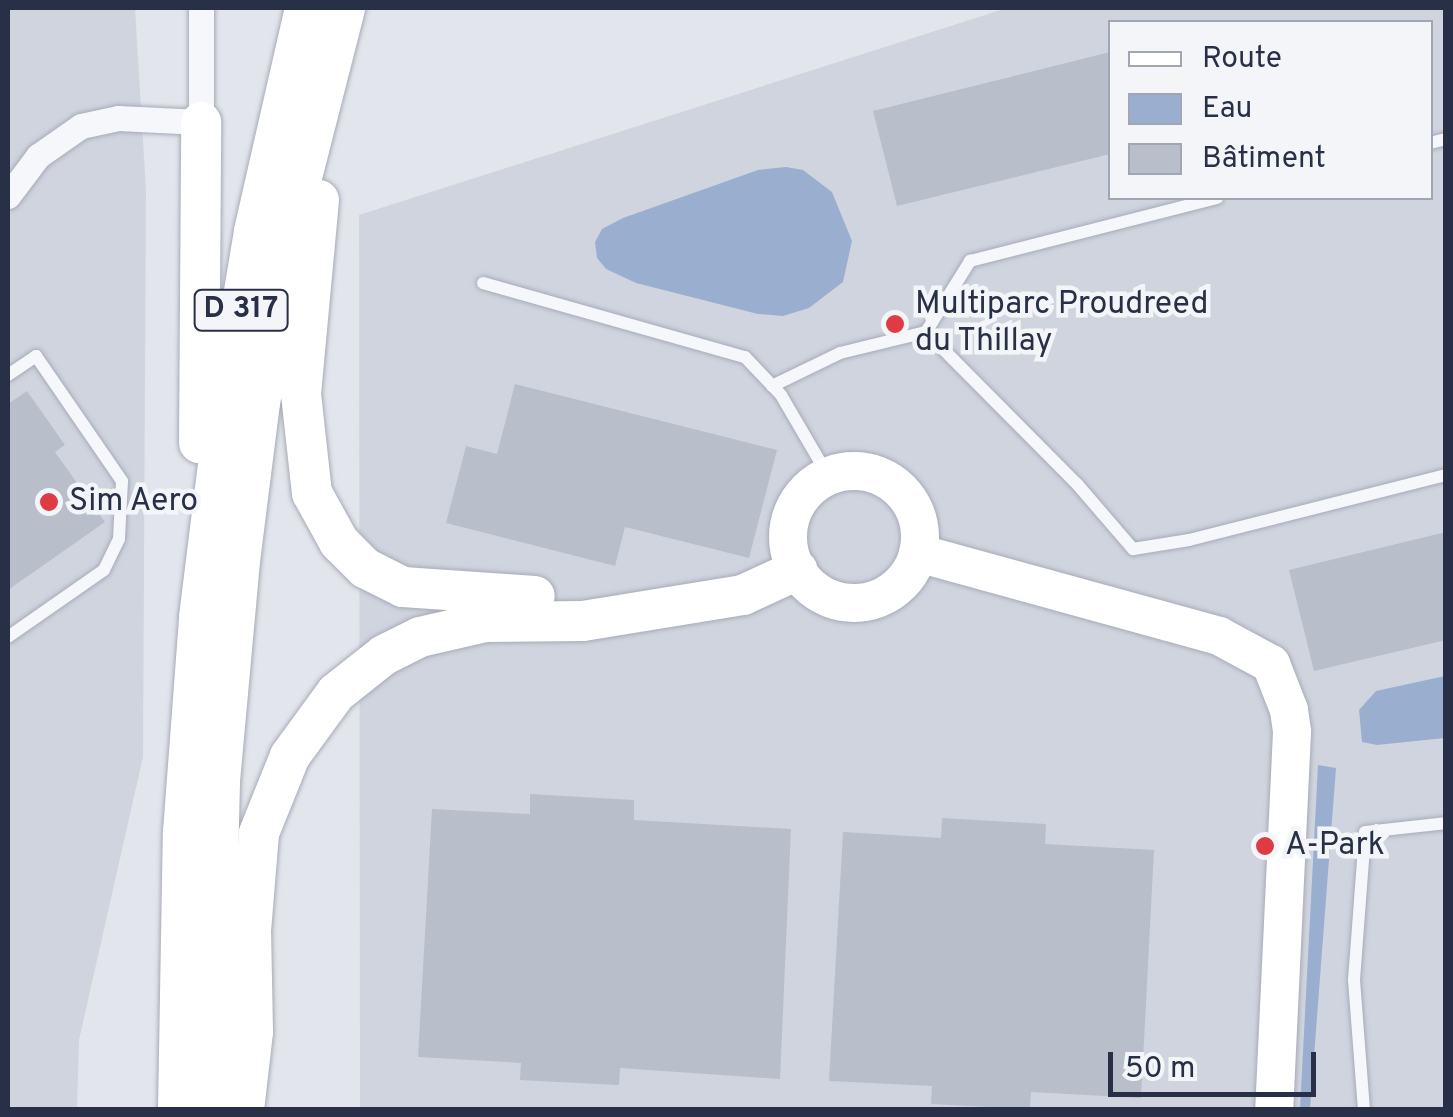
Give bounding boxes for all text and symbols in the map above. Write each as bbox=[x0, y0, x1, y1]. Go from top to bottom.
legend bbox=[1108, 20, 1433, 200]
text: Route bbox=[1202, 41, 1282, 78]
text: Eau bbox=[1202, 91, 1253, 128]
text: Bâtiment bbox=[1202, 141, 1326, 178]
road number: D 317 bbox=[194, 285, 288, 335]
place label: Multiparc Proudreed du Thillay bbox=[915, 287, 1208, 362]
marker: Multiparc Proudreed du Thillay bbox=[884, 313, 906, 335]
place label: Sim Aero bbox=[69, 483, 199, 521]
marker: Sim Aero bbox=[38, 491, 60, 513]
place label: A-Park bbox=[1285, 827, 1385, 865]
marker: A-Park bbox=[1254, 835, 1276, 857]
scale bar bbox=[1113, 1032, 1320, 1094]
text: 50 m bbox=[1125, 1051, 1195, 1088]

